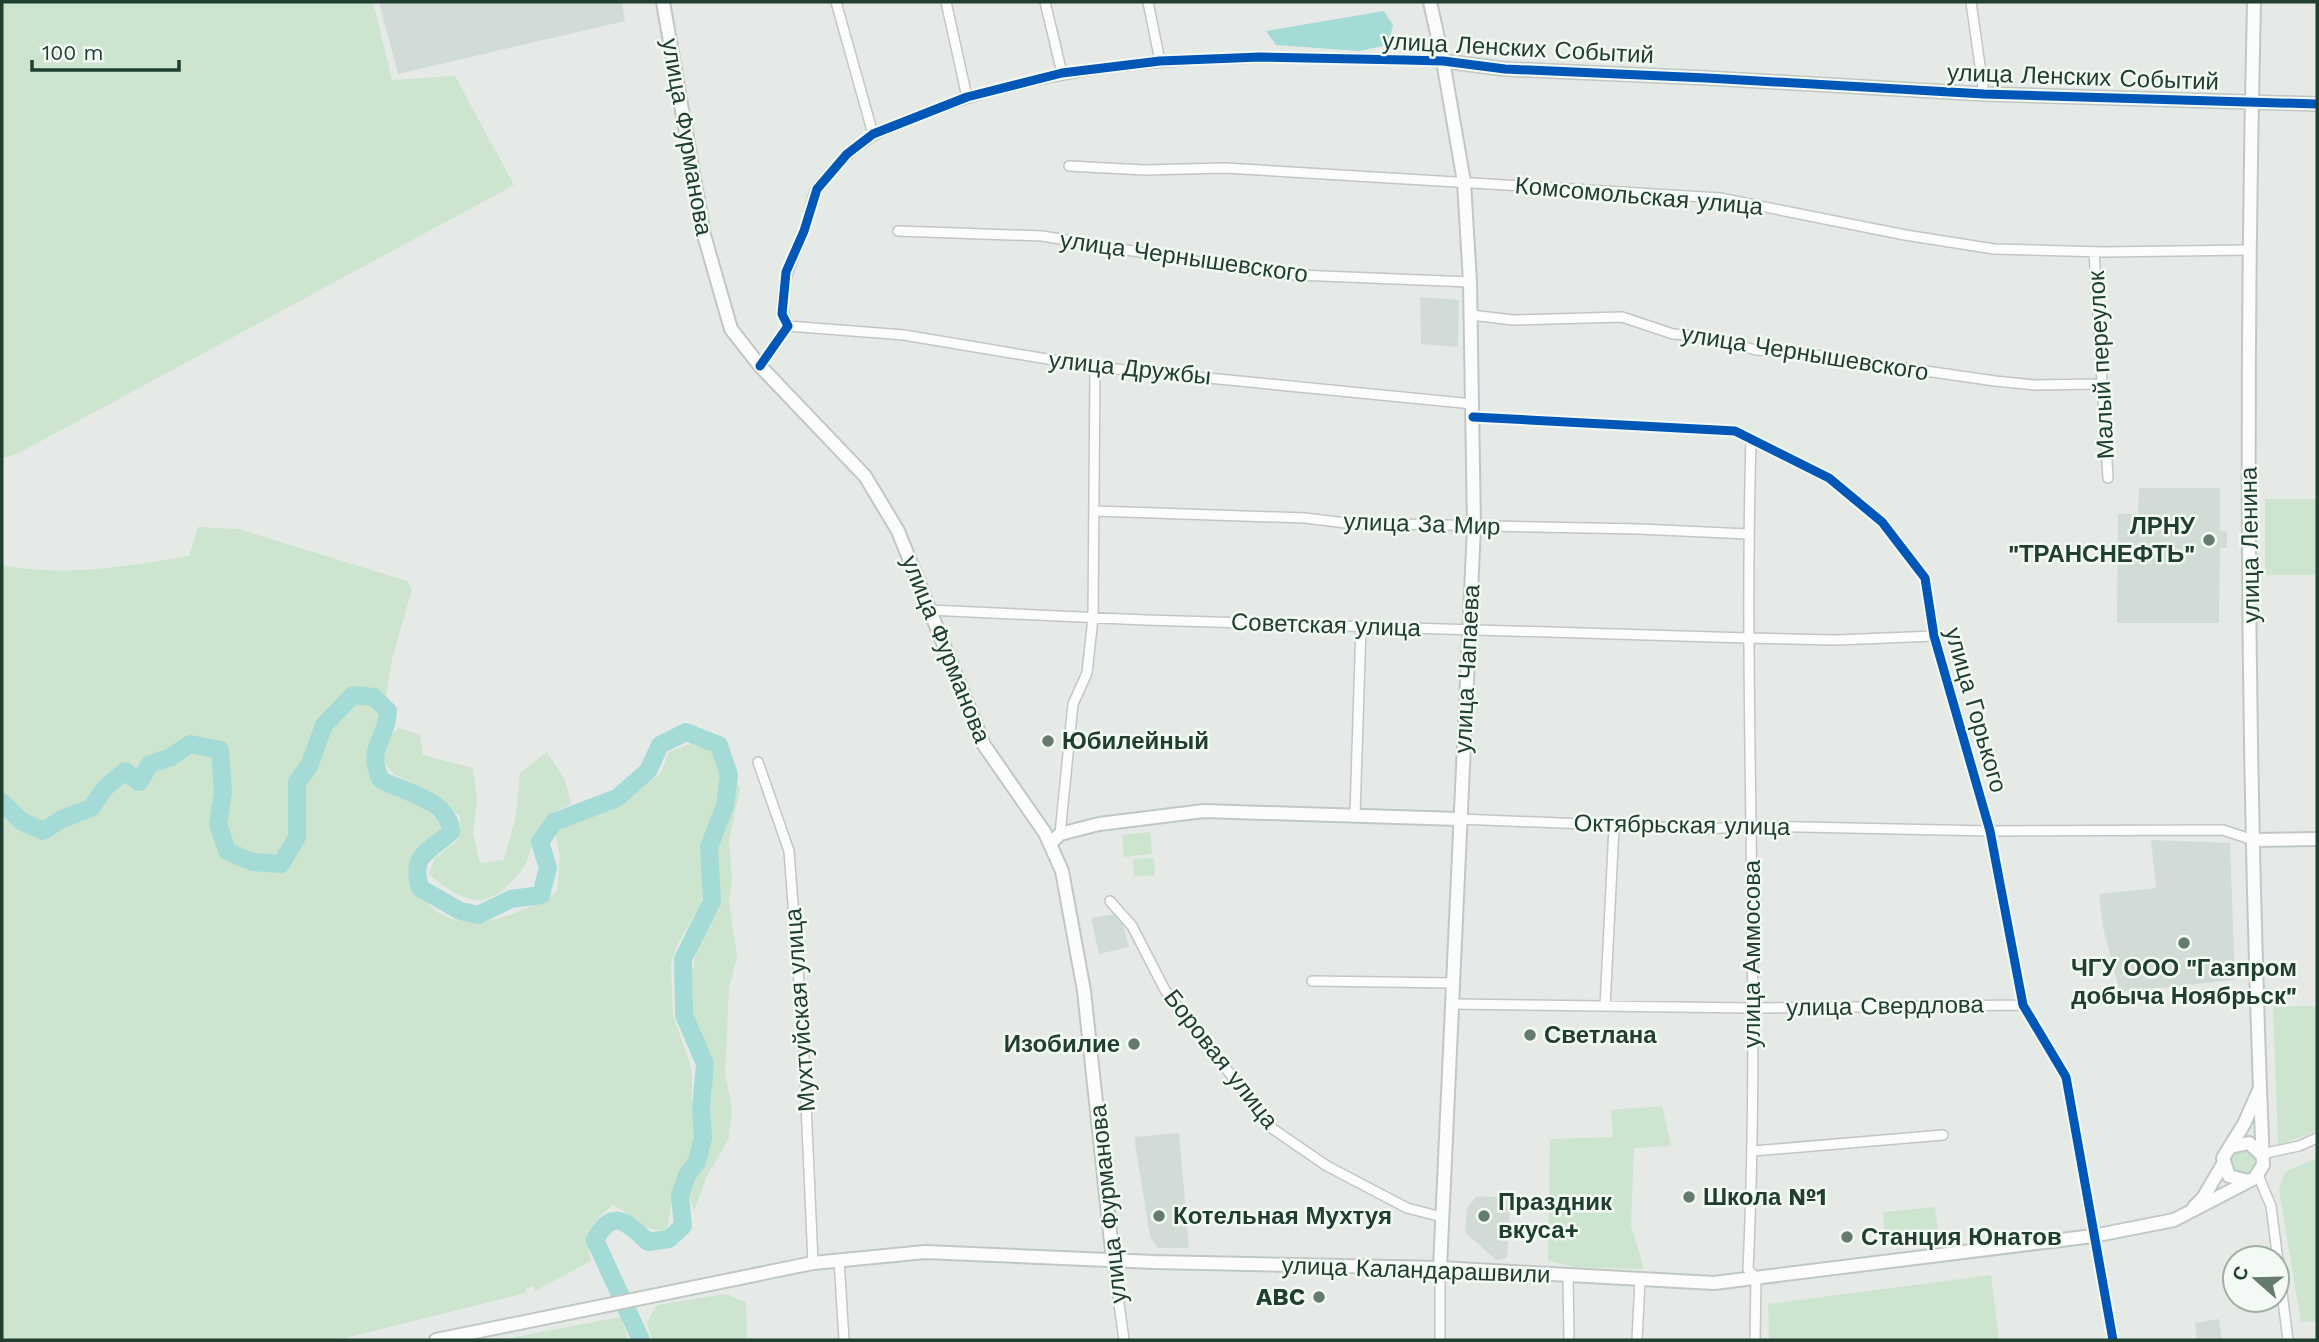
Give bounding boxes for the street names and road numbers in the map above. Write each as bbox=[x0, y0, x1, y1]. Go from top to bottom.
street label: улица Ленских Событий bbox=[1381, 27, 1655, 69]
street label: улица Фурманова bbox=[656, 36, 718, 238]
street label: улица Ленских Событий bbox=[1947, 58, 2219, 96]
street label: Комсомольская улица bbox=[1514, 171, 1765, 221]
street label: улица Чернышевского bbox=[1058, 226, 1310, 288]
street label: Малый переулок bbox=[2082, 269, 2120, 460]
street label: улица Чернышевского bbox=[1679, 320, 1931, 386]
street label: улица Дружбы bbox=[1047, 346, 1213, 390]
street label: улица Ленина bbox=[2235, 466, 2265, 623]
street label: улица За Мир bbox=[1343, 507, 1501, 541]
street label: улица Фурманова bbox=[896, 551, 997, 747]
street label: улица Чапаева bbox=[1449, 583, 1485, 754]
street label: Советская улица bbox=[1231, 608, 1422, 642]
street label: улица Горького bbox=[1939, 624, 2013, 796]
street label: Октябрьская улица bbox=[1573, 809, 1791, 841]
street label: улица Аммосова bbox=[1738, 859, 1766, 1048]
street label: Мухтуйская улица bbox=[779, 907, 821, 1113]
street label: Боровая улица bbox=[1158, 984, 1284, 1135]
street label: улица Свердлова bbox=[1786, 990, 1985, 1022]
street label: улица Фурманова bbox=[1084, 1103, 1132, 1305]
street label: улица Каландарашвили bbox=[1281, 1251, 1551, 1289]

